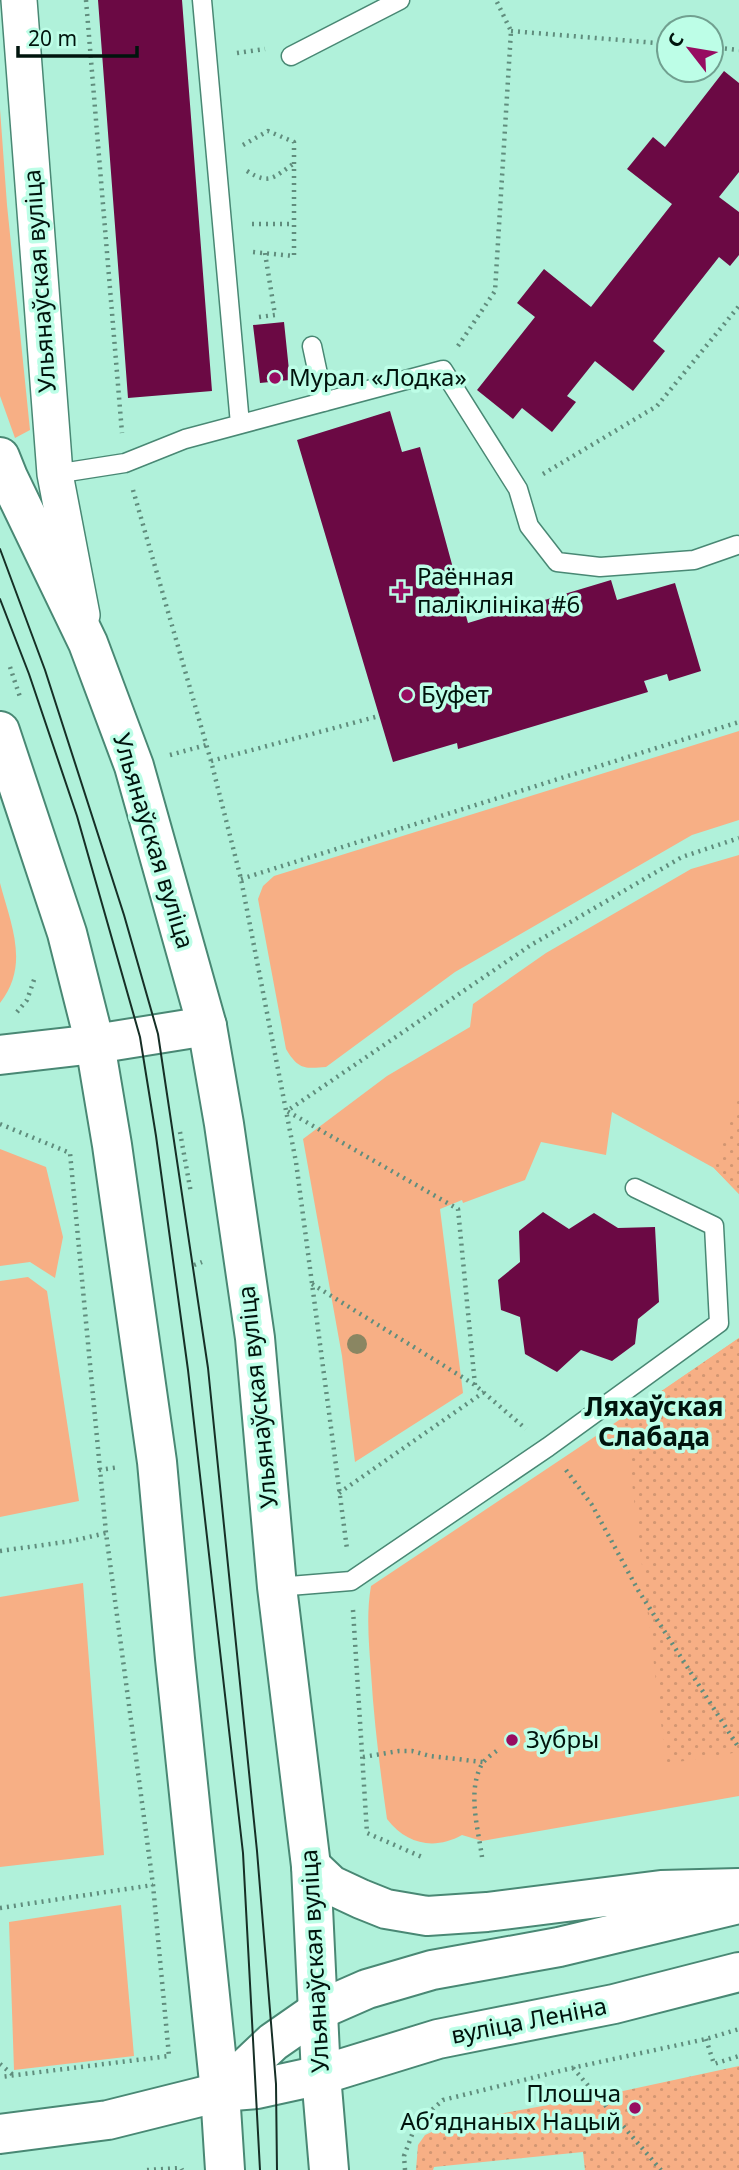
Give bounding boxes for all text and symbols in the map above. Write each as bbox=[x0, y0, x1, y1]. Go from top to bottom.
scale bar bbox=[18, 14, 136, 58]
north arrow bbox=[655, 14, 725, 84]
text: 20 m bbox=[28, 24, 77, 52]
text: С bbox=[661, 28, 690, 52]
street label: Ульянаўская вуліца bbox=[14, 168, 63, 394]
place label: Мурал «Лодка» bbox=[289, 360, 467, 393]
marker: Мурал «Лодка» bbox=[267, 370, 283, 386]
place label: Раённая паліклініка #6 bbox=[417, 559, 580, 620]
marker: Раённая паліклініка #6 bbox=[391, 581, 411, 601]
place label: Буфет bbox=[421, 677, 489, 710]
marker: Буфет bbox=[399, 687, 415, 703]
street label: Ульянаўская вуліца bbox=[106, 729, 203, 952]
street label: Ульянаўская вуліца bbox=[228, 1284, 285, 1510]
district label: Ляхаўская Слабада bbox=[585, 1388, 723, 1454]
place label: Зубры bbox=[526, 1722, 599, 1755]
marker: Зубры bbox=[504, 1732, 520, 1748]
street label: Ульянаўская вуліца bbox=[291, 1849, 336, 2074]
street label: вуліца Леніна bbox=[448, 1988, 609, 2051]
place label: Плошча Абʼяднаных Нацый bbox=[400, 2076, 621, 2137]
marker: Плошча Абʼяднаных Нацый bbox=[627, 2100, 643, 2116]

